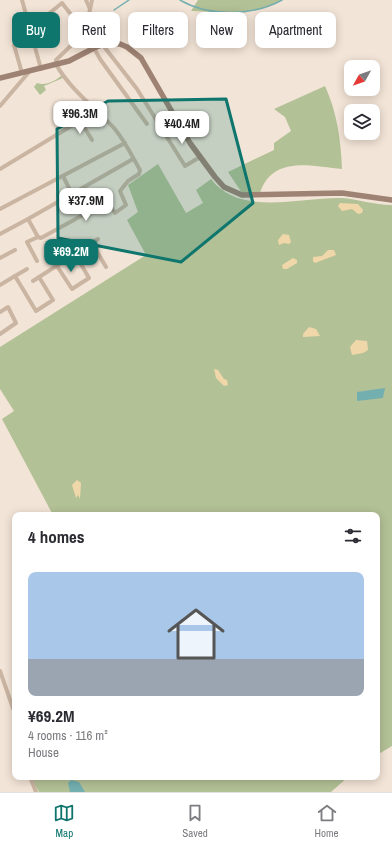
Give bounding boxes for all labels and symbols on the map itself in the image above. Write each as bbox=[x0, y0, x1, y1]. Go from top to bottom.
north arrow bbox=[344, 60, 380, 96]
pin: ¥96.3M bbox=[47, 101, 113, 135]
pin: ¥40.4M bbox=[149, 111, 215, 145]
pin: ¥37.9M bbox=[53, 188, 119, 222]
pin: ¥69.2M bbox=[38, 239, 104, 273]

